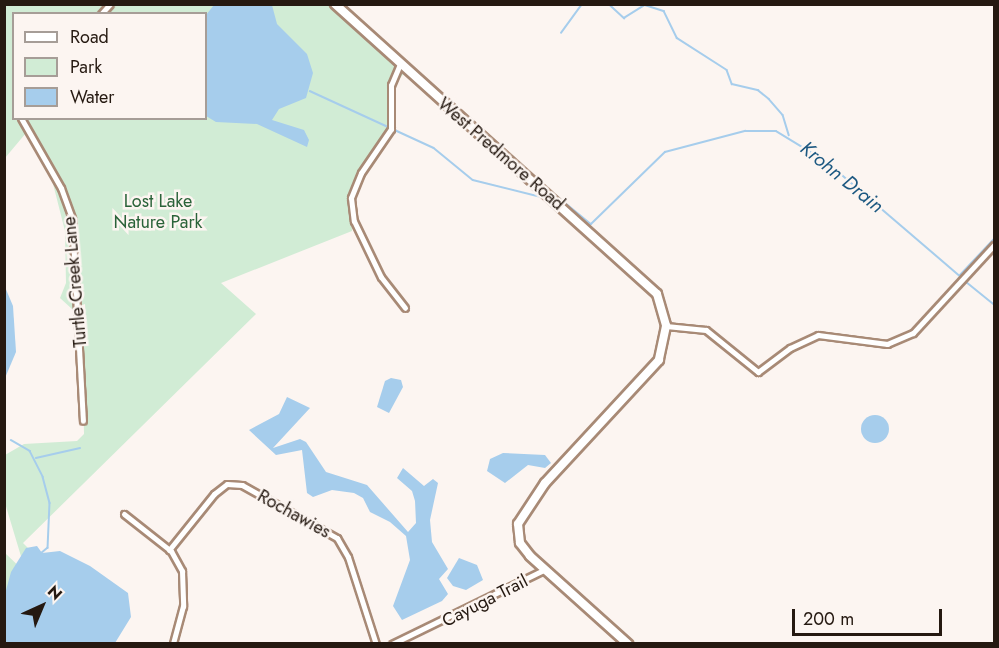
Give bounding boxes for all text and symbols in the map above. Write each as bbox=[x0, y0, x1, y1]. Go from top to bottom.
legend bbox=[12, 12, 207, 120]
text: Road bbox=[70, 24, 109, 50]
text: Park bbox=[70, 54, 102, 80]
text: Water bbox=[70, 84, 114, 110]
street label: West Predmore Road bbox=[433, 93, 569, 215]
water label: Krohn Drain bbox=[795, 136, 889, 218]
park label: Lost Lake Nature Park bbox=[113, 191, 203, 234]
street label: Turtle Creek Lane bbox=[59, 216, 91, 348]
street label: Rochawies bbox=[254, 485, 334, 543]
street label: Cayuga Trail bbox=[439, 570, 531, 632]
north arrow bbox=[12, 576, 72, 636]
text: N bbox=[42, 580, 67, 605]
scale bar bbox=[795, 597, 945, 635]
text: 200 m bbox=[803, 606, 854, 632]

